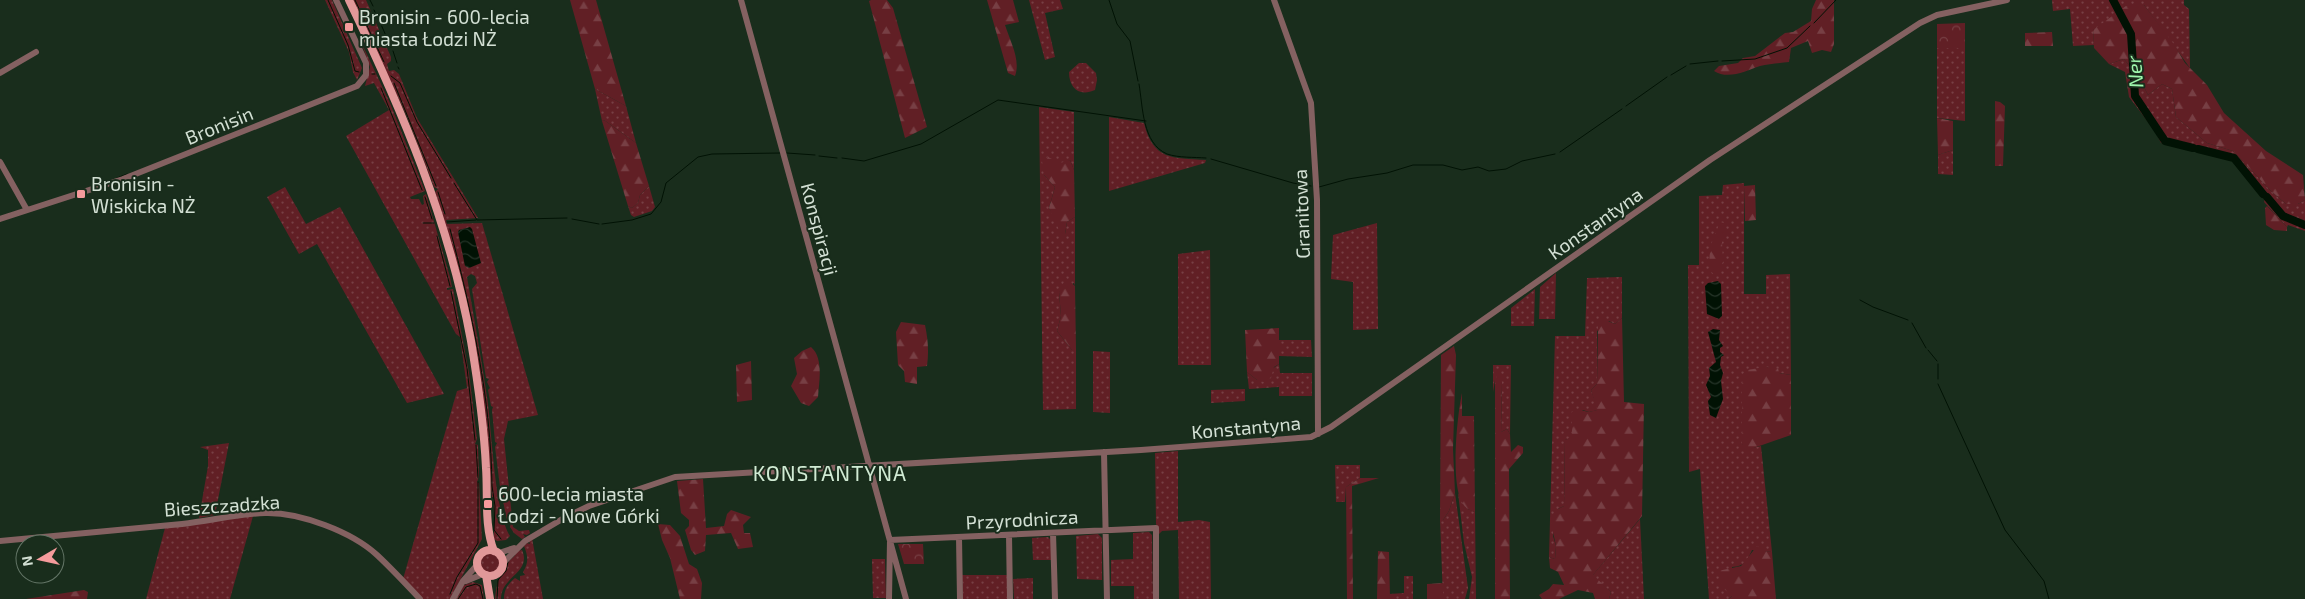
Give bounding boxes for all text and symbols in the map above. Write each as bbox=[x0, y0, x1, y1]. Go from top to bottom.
place label: Bronisin - 600-lecia miasta Łodzi NŻ bbox=[359, 5, 530, 50]
marker: Bronisin - 600-lecia miasta Łodzi NŻ bbox=[343, 21, 355, 33]
water label: Ner bbox=[2121, 54, 2147, 89]
street label: Bronisin bbox=[182, 101, 256, 149]
street label: Granitowa bbox=[1288, 169, 1314, 259]
place label: Bronisin - Wiskicka NŻ bbox=[91, 172, 196, 217]
street label: Konspiracji bbox=[797, 180, 843, 278]
street label: Konstantyna bbox=[1543, 182, 1647, 264]
marker: Bronisin - Wiskicka NŻ bbox=[75, 188, 87, 200]
street label: Konstantyna bbox=[1190, 411, 1302, 443]
district label: KONSTANTYNA bbox=[753, 460, 907, 485]
place label: 600-lecia miasta Łodzi - Nowe Górki bbox=[498, 482, 660, 527]
street label: Bieszczadzka bbox=[163, 489, 281, 521]
marker: 600-lecia miasta Łodzi - Nowe Górki bbox=[482, 498, 494, 510]
street label: Przyrodnicza bbox=[965, 505, 1079, 533]
north arrow bbox=[15, 534, 65, 584]
text: N bbox=[17, 555, 36, 567]

